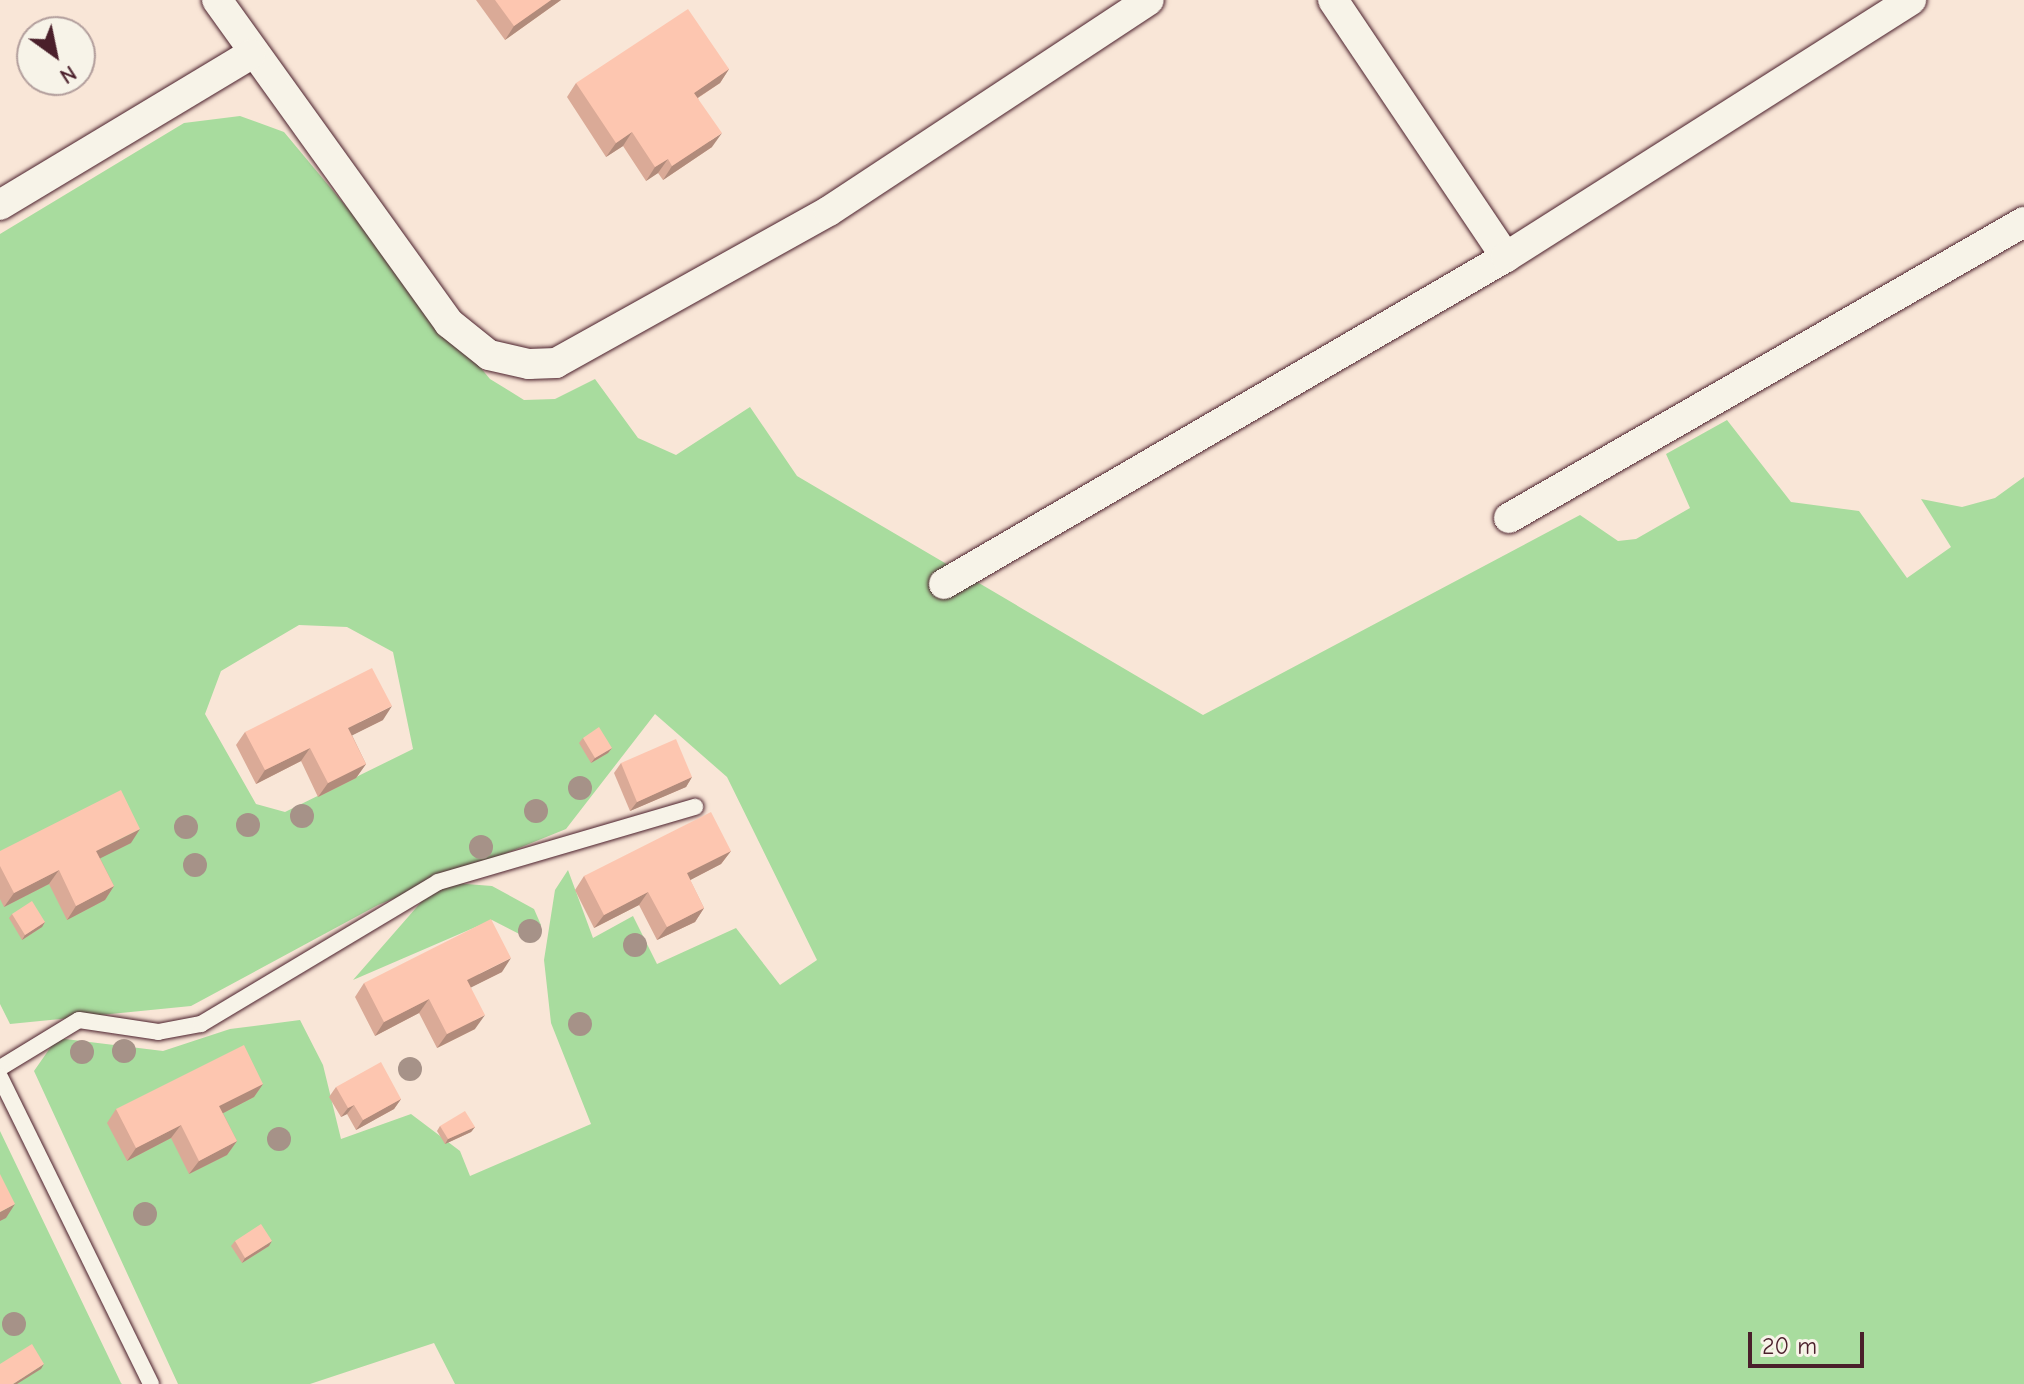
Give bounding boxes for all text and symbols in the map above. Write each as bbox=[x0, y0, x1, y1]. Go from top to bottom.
north arrow bbox=[16, 16, 96, 96]
text: N bbox=[55, 60, 81, 89]
scale bar bbox=[1752, 1316, 1868, 1366]
text: 20 m bbox=[1762, 1332, 1817, 1360]

